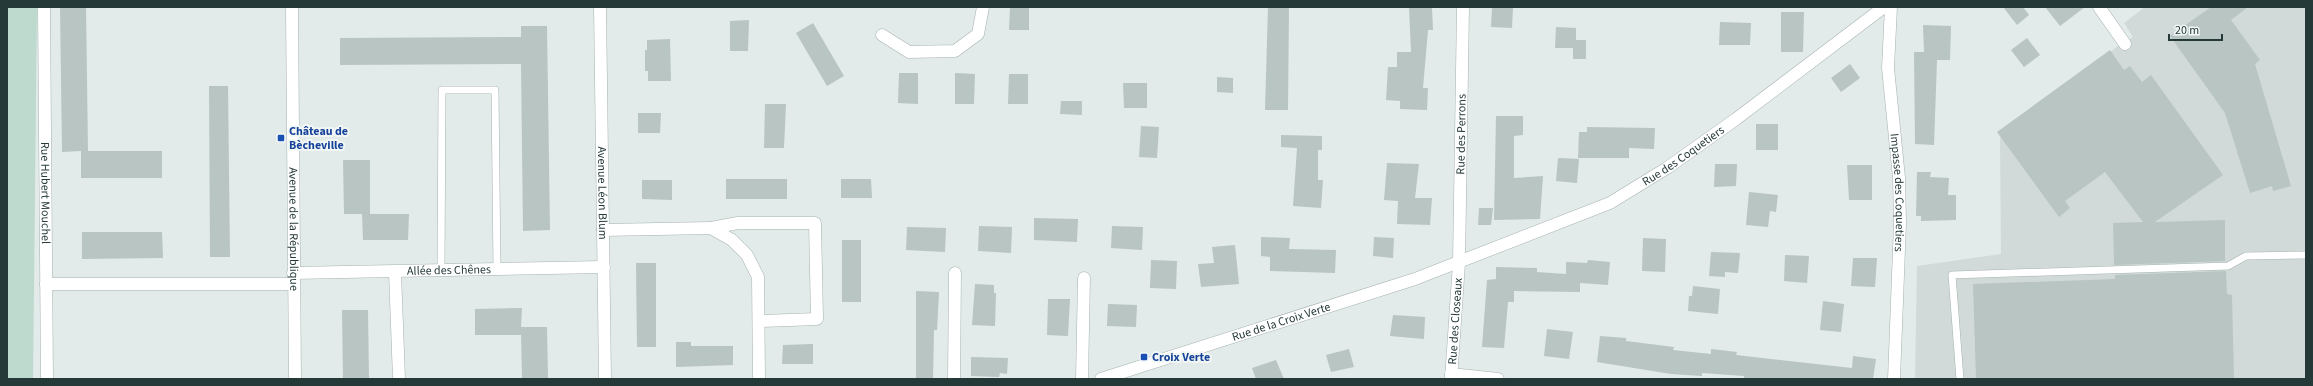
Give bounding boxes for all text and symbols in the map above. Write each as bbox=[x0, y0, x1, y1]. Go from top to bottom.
scale bar bbox=[2169, 16, 2222, 42]
text: 20 m bbox=[2175, 22, 2199, 39]
street label: Rue des Perrons bbox=[1452, 94, 1470, 175]
street label: Rue des Coquetiers bbox=[1639, 121, 1728, 190]
place label: Château de Bècheville bbox=[289, 123, 348, 154]
street label: Impasse des Coquetiers bbox=[1886, 132, 1909, 252]
marker: Château de Bècheville bbox=[276, 133, 286, 143]
street label: Rue Hubert Mouchel bbox=[37, 142, 54, 244]
street label: Avenue Léon Blum bbox=[593, 146, 612, 240]
street label: Avenue de la République bbox=[285, 167, 303, 291]
street label: Allée des Chênes bbox=[407, 261, 491, 279]
street label: Rue des Closeaux bbox=[1444, 277, 1467, 365]
street label: Rue de la Croix Verte bbox=[1230, 298, 1333, 345]
place label: Croix Verte bbox=[1152, 349, 1210, 366]
marker: Croix Verte bbox=[1139, 352, 1149, 362]

